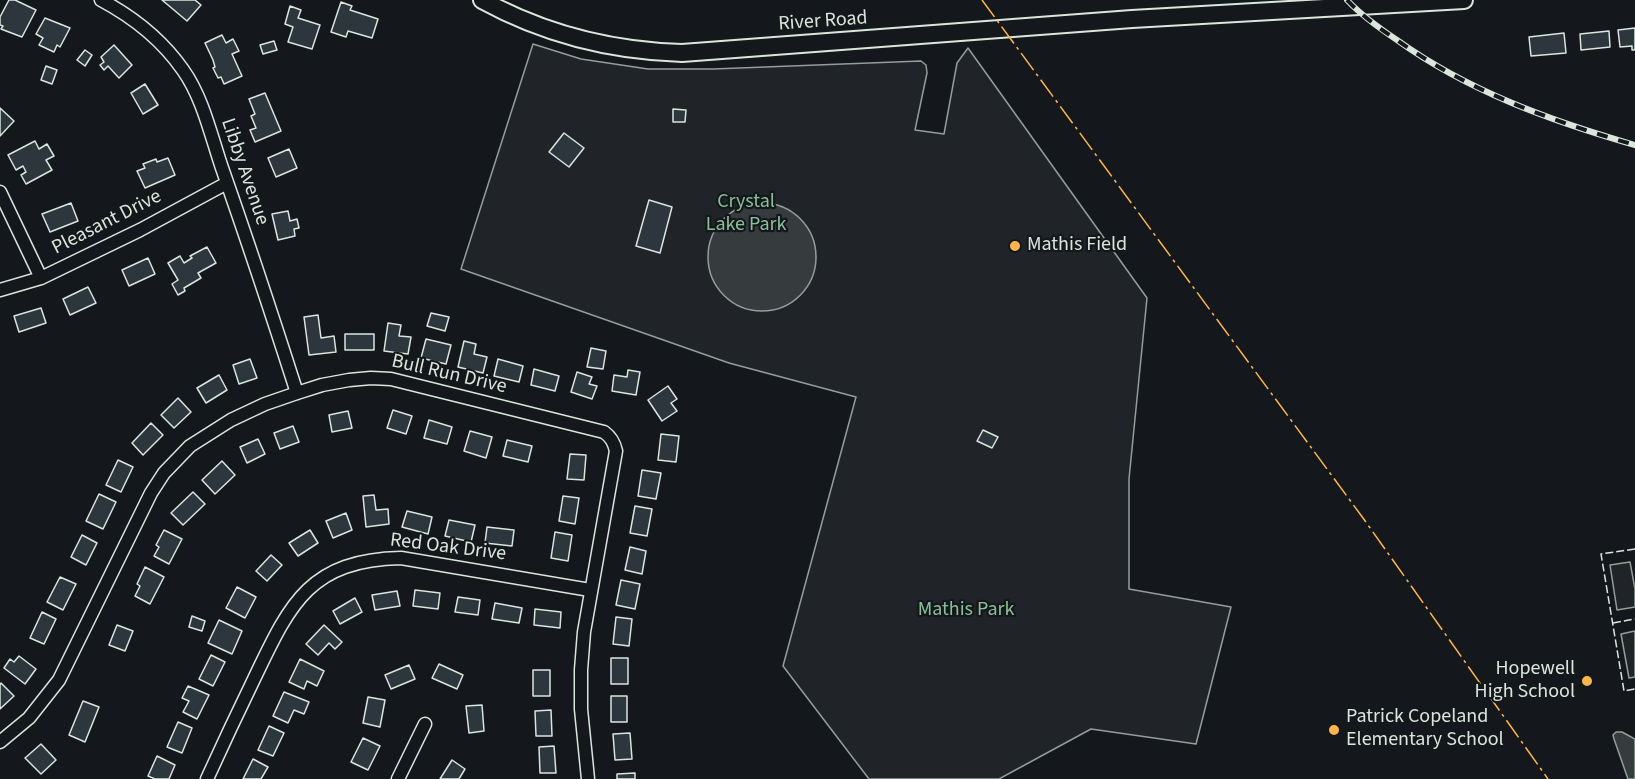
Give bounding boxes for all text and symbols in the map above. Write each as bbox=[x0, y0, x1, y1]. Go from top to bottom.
street label: River Road bbox=[778, 7, 868, 37]
street label: Libby Avenue bbox=[214, 115, 274, 229]
street label: Pleasant Drive bbox=[48, 185, 166, 261]
park label: Crystal Lake Park bbox=[706, 191, 786, 238]
place label: Mathis Field bbox=[1027, 234, 1127, 258]
marker: Mathis Field bbox=[1008, 239, 1022, 253]
street label: Bull Run Drive bbox=[389, 350, 509, 400]
street label: Red Oak Drive bbox=[389, 529, 507, 567]
park label: Mathis Park bbox=[918, 599, 1014, 623]
place label: Hopewell High School bbox=[1475, 658, 1575, 705]
marker: Hopewell High School bbox=[1580, 674, 1594, 688]
place label: Patrick Copeland Elementary School bbox=[1346, 706, 1504, 753]
marker: Patrick Copeland Elementary School bbox=[1327, 723, 1341, 737]

